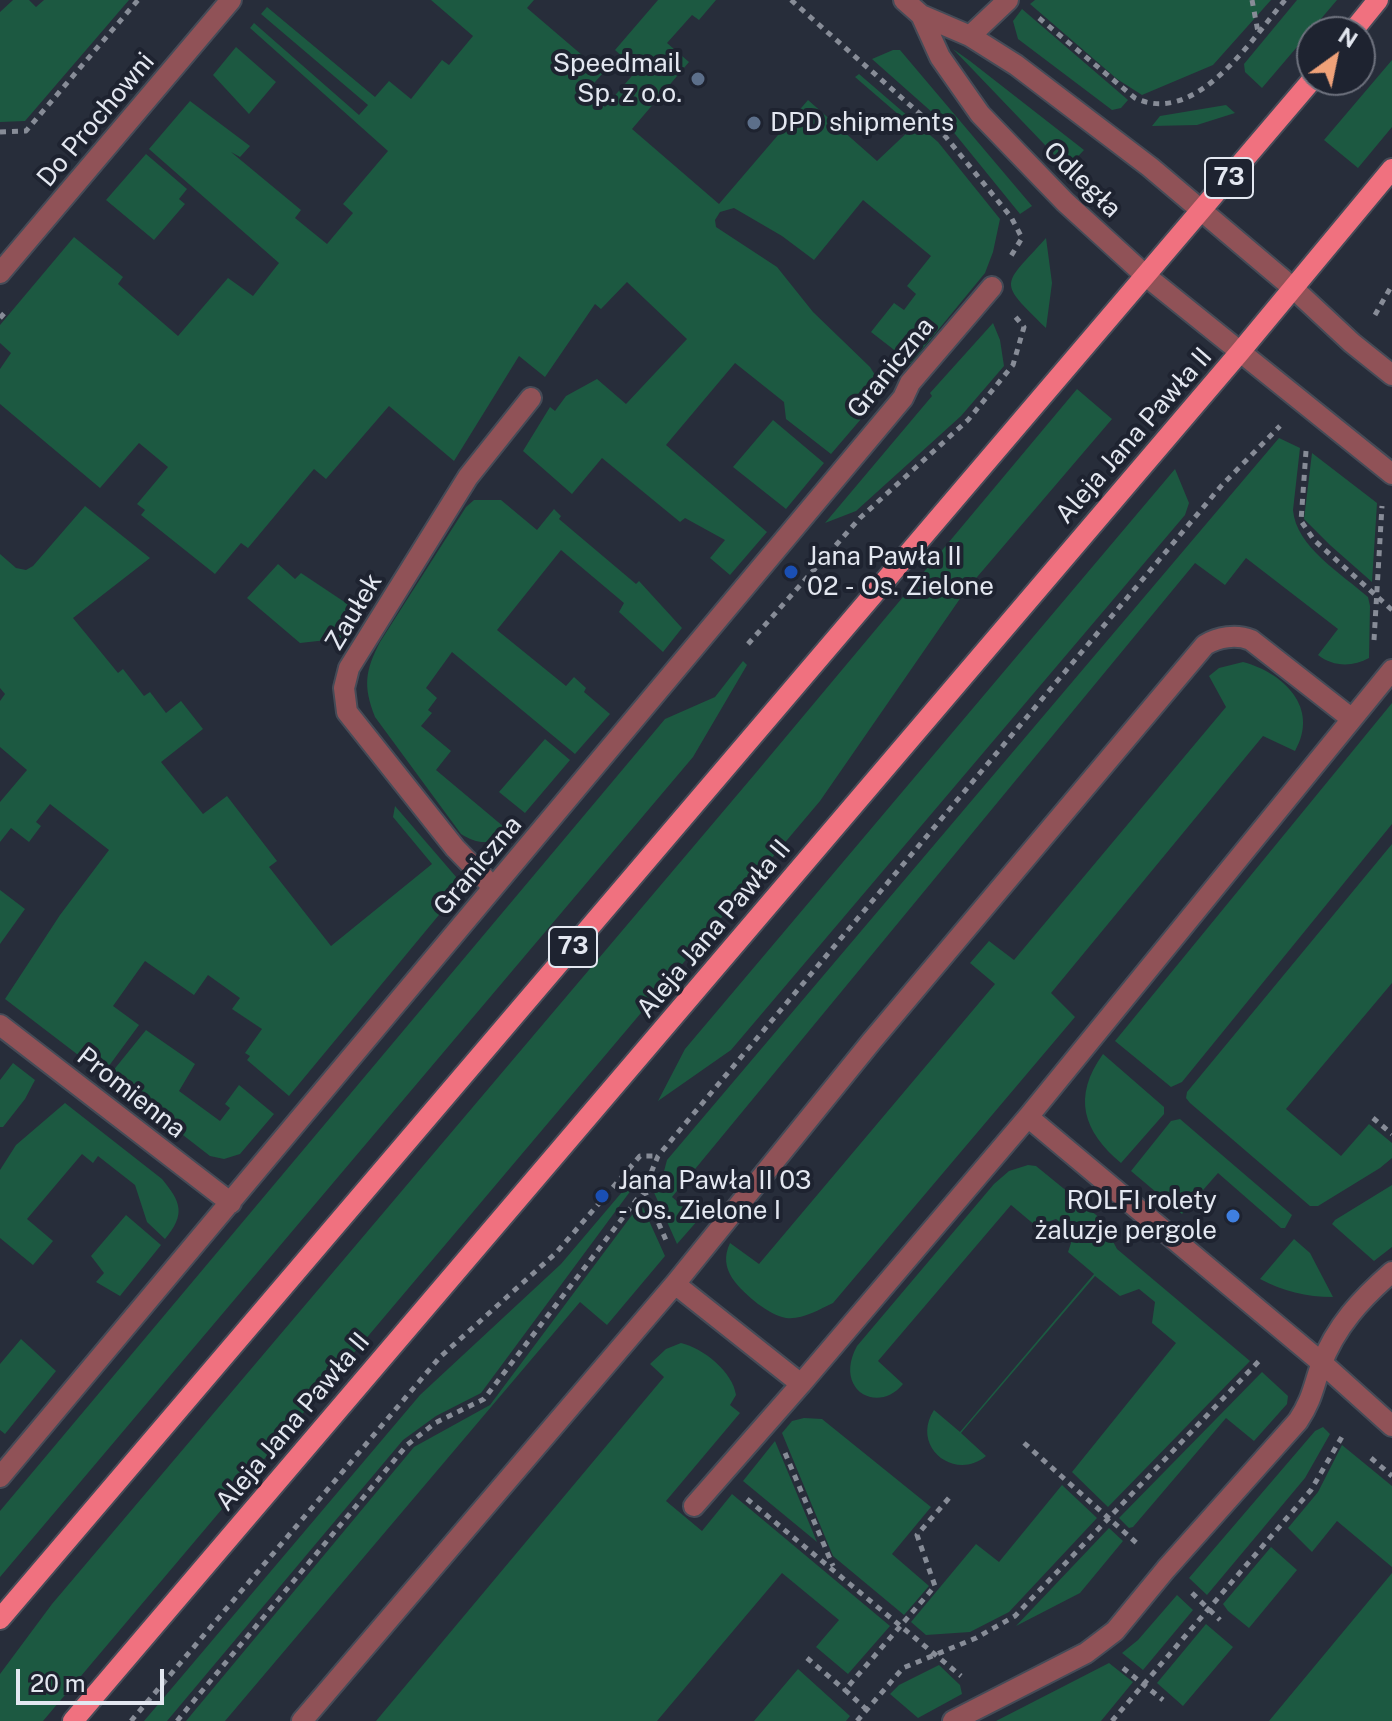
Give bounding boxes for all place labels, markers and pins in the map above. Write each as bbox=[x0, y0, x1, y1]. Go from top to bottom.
place label: Speedmail Sp. z o.o. bbox=[553, 48, 682, 110]
marker: Speedmail Sp. z o.o. bbox=[689, 70, 707, 88]
place label: DPD shipments bbox=[770, 107, 954, 139]
marker: DPD shipments bbox=[745, 114, 763, 132]
place label: Jana Pawła II 02 - Os. Zielone bbox=[807, 541, 994, 602]
marker: Jana Pawła II 02 - Os. Zielone bbox=[782, 563, 800, 581]
place label: Jana Pawła II 03 - Os. Zielone I bbox=[618, 1165, 811, 1226]
place label: ROLFI rolety żaluzje pergole bbox=[1035, 1185, 1217, 1246]
marker: Jana Pawła II 03 - Os. Zielone I bbox=[593, 1187, 611, 1205]
marker: ROLFI rolety żaluzje pergole bbox=[1224, 1207, 1242, 1225]

